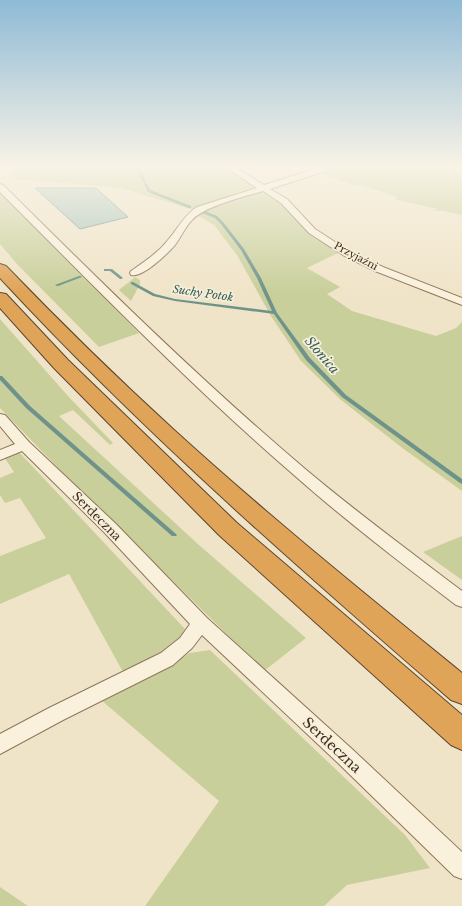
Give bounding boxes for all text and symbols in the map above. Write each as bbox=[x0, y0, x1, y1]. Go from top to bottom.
street label: Przyjaźni bbox=[332, 239, 381, 273]
water label: Suchy Potok bbox=[172, 282, 235, 304]
water label: Słonica bbox=[301, 333, 343, 377]
street label: Serdeczna bbox=[69, 488, 125, 544]
street label: Serdeczna bbox=[299, 713, 365, 777]

